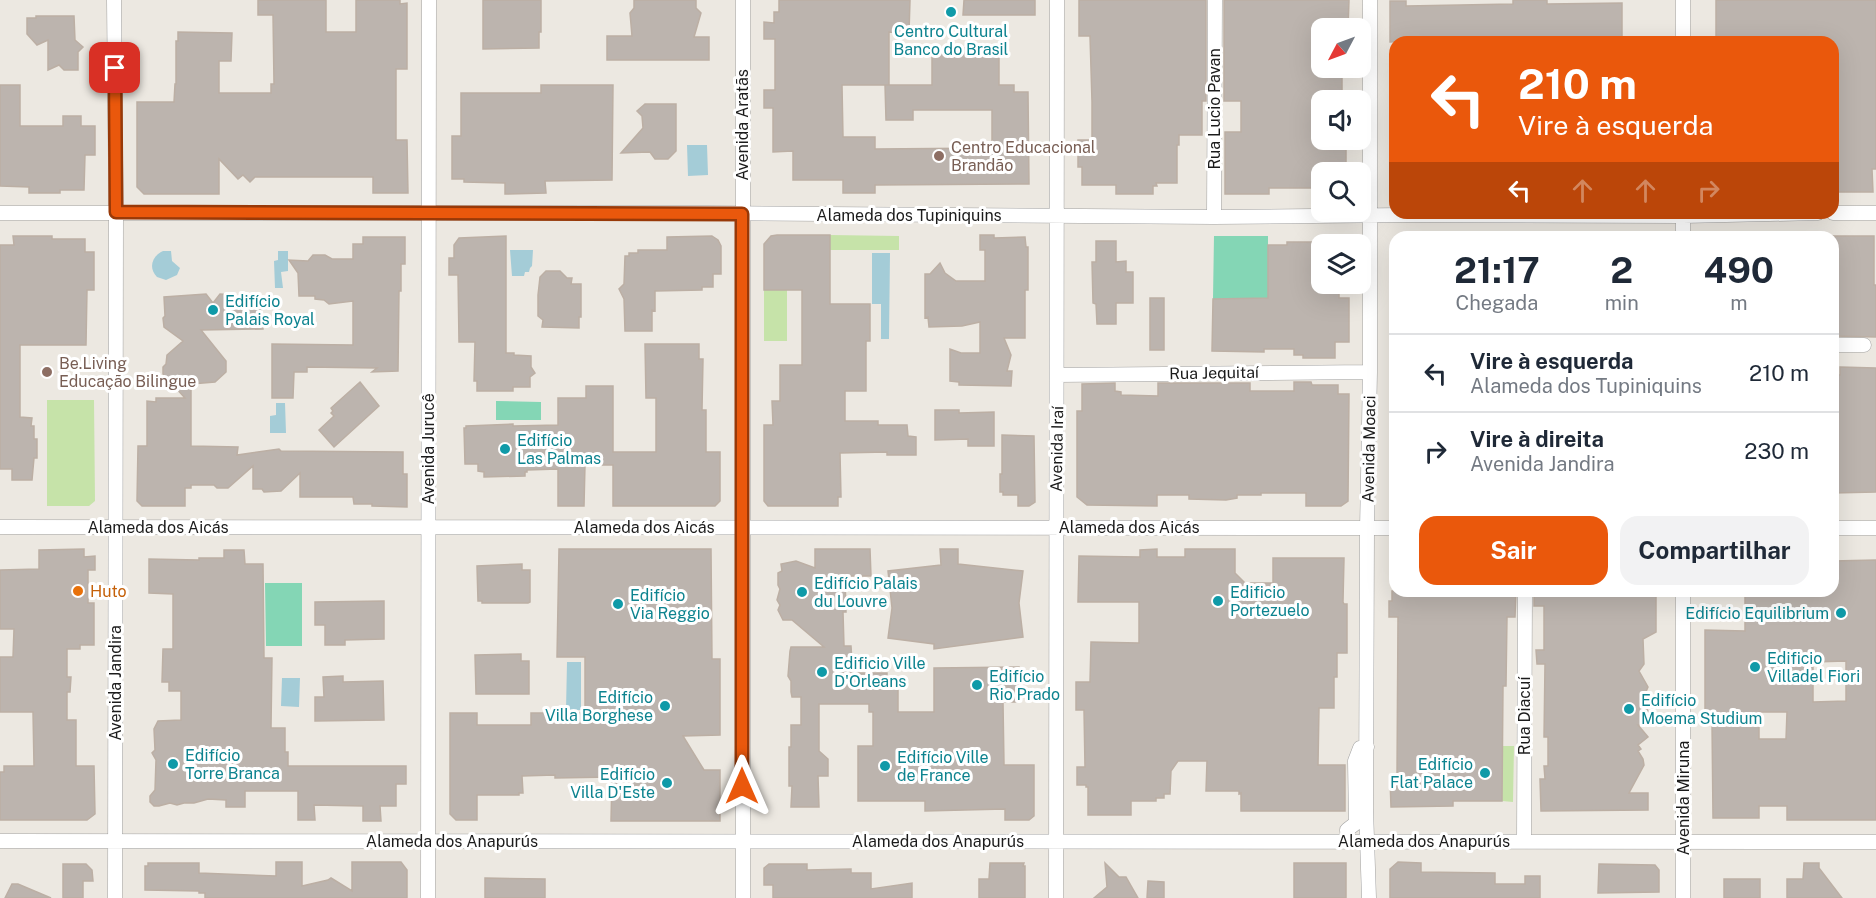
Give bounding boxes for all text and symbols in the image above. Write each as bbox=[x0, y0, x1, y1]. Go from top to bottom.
marker: Centro Cultural Banco do Brasil bbox=[944, 5, 958, 19]
north arrow bbox=[1311, 18, 1371, 78]
map controls bbox=[1311, 18, 1371, 294]
place label: Centro Cultural Banco do Brasil bbox=[894, 22, 1009, 59]
pin bbox=[89, 42, 140, 93]
street label: Rua Lucio Pavan bbox=[1205, 48, 1224, 170]
icon: arrive bbox=[98, 51, 131, 84]
text: 210 m bbox=[1518, 59, 1637, 108]
icon: left bbox=[1419, 60, 1497, 138]
street label: Avenida Aratãs bbox=[733, 69, 752, 181]
button: sound bbox=[1311, 90, 1371, 150]
text: Vire à esquerda bbox=[1518, 109, 1713, 141]
place label: Centro Educacional Brandão bbox=[951, 138, 1096, 175]
marker: Centro Educacional Brandão bbox=[932, 149, 946, 163]
button: search bbox=[1311, 162, 1371, 222]
icon: left bbox=[1503, 174, 1536, 207]
icon: ahead bbox=[1566, 174, 1599, 207]
icon: ahead bbox=[1629, 174, 1662, 207]
icon: right bbox=[1692, 174, 1725, 207]
street label: Alameda dos Tupiniquins bbox=[816, 206, 1002, 225]
button: layers bbox=[1311, 234, 1371, 294]
text: 21:17 bbox=[1454, 249, 1540, 291]
text: 2 bbox=[1610, 249, 1633, 291]
text: 490 bbox=[1704, 249, 1774, 291]
text: Chegada bbox=[1456, 291, 1538, 315]
text: min bbox=[1605, 291, 1639, 315]
text: m bbox=[1730, 291, 1747, 315]
place label: Edifício Palais Royal bbox=[225, 292, 315, 329]
marker: Edifício Palais Royal bbox=[206, 303, 220, 317]
text: Vire à esquerda bbox=[1470, 348, 1634, 374]
place label: Be.Living Educação Bilingue bbox=[59, 354, 196, 391]
icon: left bbox=[1419, 357, 1452, 390]
text: 210 m bbox=[1749, 360, 1809, 386]
street label: Rua Jequitaí bbox=[1169, 363, 1260, 383]
marker: Be.Living Educação Bilingue bbox=[40, 365, 54, 379]
text: Alameda dos Tupiniquins bbox=[1470, 374, 1702, 398]
street label: Avenida Jurucê bbox=[419, 393, 438, 505]
street label: Avenida Moaci bbox=[1359, 395, 1379, 503]
street label: Avenida Iraí bbox=[1047, 405, 1067, 492]
text: Vire à direita bbox=[1470, 426, 1604, 452]
place label: Edifício Las Palmas bbox=[517, 431, 601, 468]
icon: right bbox=[1419, 435, 1452, 468]
text: 230 m bbox=[1744, 438, 1809, 464]
marker: Edifício Las Palmas bbox=[498, 442, 512, 456]
text: Avenida Jandira bbox=[1470, 452, 1615, 476]
button: Sair bbox=[1419, 516, 1608, 585]
button: Compartilhar bbox=[1620, 516, 1809, 585]
street label: Alameda dos Aicás bbox=[87, 518, 229, 537]
street label: Alameda dos Aicás bbox=[573, 518, 715, 537]
street label: Alameda dos Aicás bbox=[1058, 518, 1200, 537]
place label: Edifício Palais du Louvre bbox=[814, 574, 918, 611]
place label: Huto bbox=[90, 582, 127, 601]
place label: Edificio Portezuelo bbox=[1230, 583, 1310, 620]
marker: Huto bbox=[71, 584, 85, 598]
marker: Edifício Palais du Louvre bbox=[795, 585, 809, 599]
place label: Edifício Via Reggio bbox=[630, 586, 710, 623]
marker: Edificio Portezuelo bbox=[1211, 594, 1225, 608]
marker: Edifício Via Reggio bbox=[611, 597, 625, 611]
place label: Edifício Equilibrium bbox=[1685, 604, 1829, 623]
marker: Edifício Equilibrium bbox=[1834, 606, 1848, 620]
street label: Avenida Jandira bbox=[106, 625, 125, 741]
place label: Edificio Villadel Fiori bbox=[1767, 649, 1860, 686]
place label: Edificio Ville D'Orleans bbox=[834, 654, 926, 691]
marker: Edificio Villadel Fiori bbox=[1748, 660, 1762, 674]
marker: Edificio Ville D'Orleans bbox=[815, 665, 829, 679]
place label: Edifício Rio Prado bbox=[989, 667, 1060, 704]
street label: Rua Diacuí bbox=[1515, 676, 1534, 755]
marker: Edifício Rio Prado bbox=[970, 678, 984, 692]
place label: Edifício Villa Borghese bbox=[545, 688, 653, 725]
place label: Edifício Moema Studium bbox=[1641, 691, 1762, 728]
marker: Edifício Villa Borghese bbox=[658, 699, 672, 713]
marker: Edifício Moema Studium bbox=[1622, 702, 1636, 716]
street label: Avenida Miruna bbox=[1674, 741, 1693, 855]
place label: Edifício Torre Branca bbox=[185, 746, 280, 783]
place label: Edifício Ville de France bbox=[897, 748, 989, 785]
position arrow bbox=[710, 754, 774, 818]
place label: Edifício Flat Palace bbox=[1390, 755, 1473, 792]
marker: Edifício Torre Branca bbox=[166, 757, 180, 771]
marker: Edifício Ville de France bbox=[878, 759, 892, 773]
place label: Edifício Villa D'Este bbox=[570, 765, 655, 802]
marker: Edifício Flat Palace bbox=[1478, 766, 1492, 780]
marker: Edifício Villa D'Este bbox=[660, 776, 674, 790]
street label: Alameda dos Anapurús bbox=[366, 832, 538, 851]
street label: Alameda dos Anapurús bbox=[852, 832, 1024, 851]
street label: Alameda dos Anapurús bbox=[1338, 832, 1510, 851]

